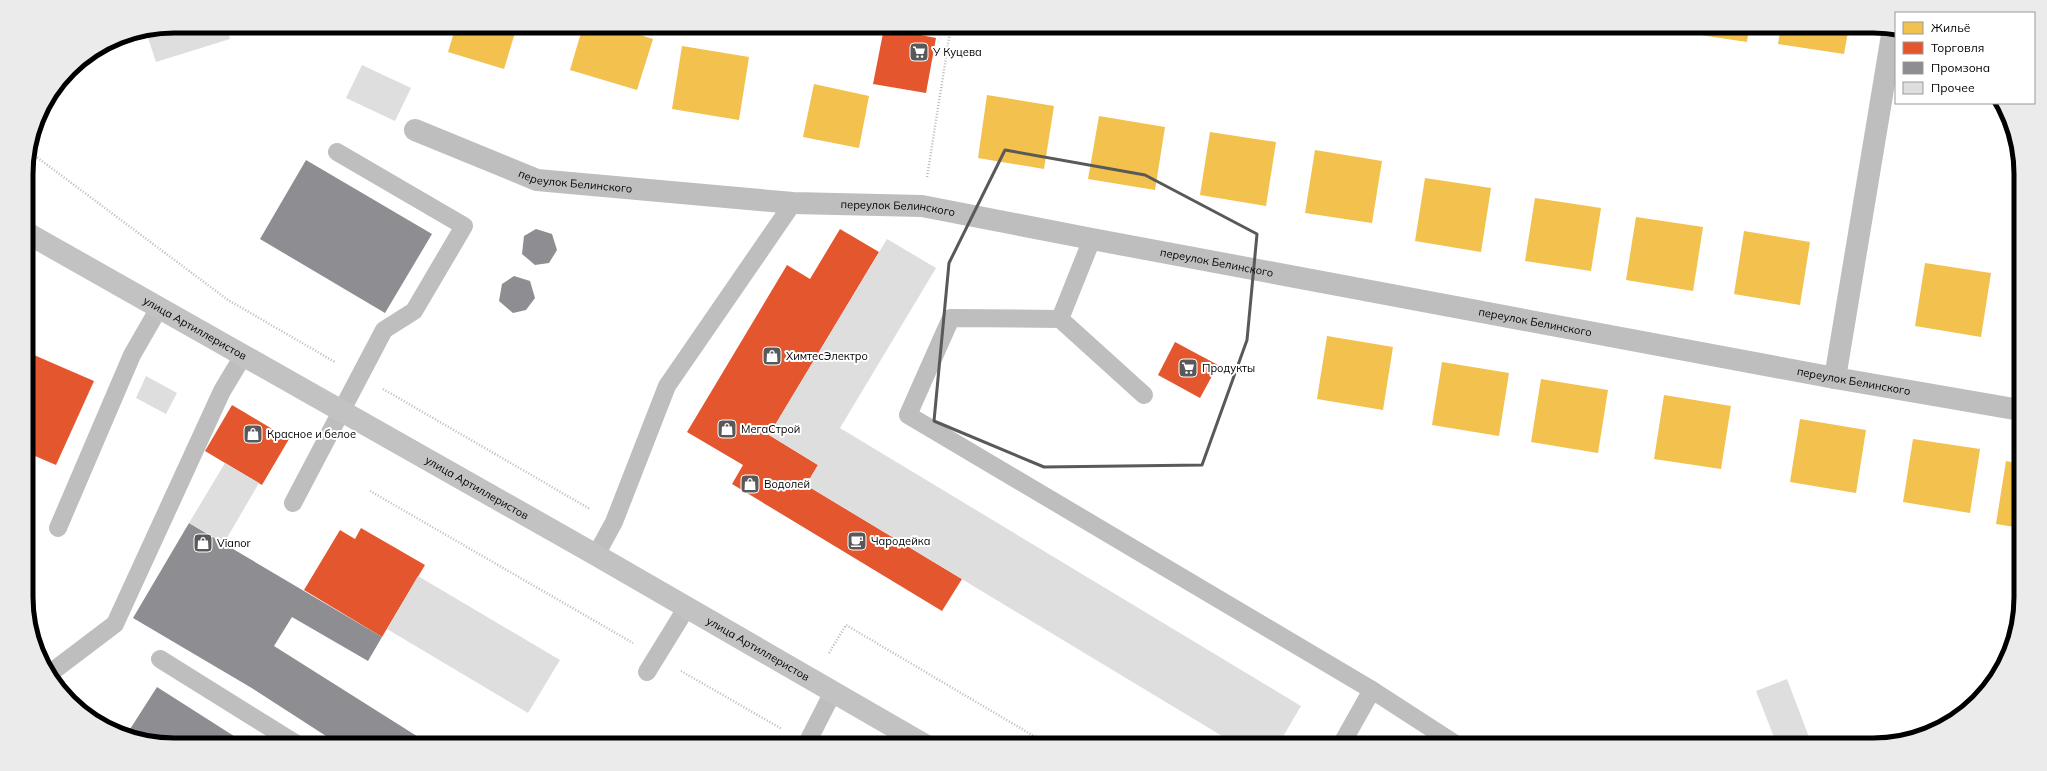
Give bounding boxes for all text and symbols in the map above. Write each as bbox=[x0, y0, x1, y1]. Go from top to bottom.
legend bbox=[1895, 12, 2035, 104]
text: Жильё bbox=[1931, 20, 1971, 35]
text: Торговля bbox=[1931, 40, 1984, 55]
supermarket icon: У Куцева bbox=[908, 41, 930, 63]
place label: У Куцева bbox=[932, 45, 982, 59]
text: Промзона bbox=[1931, 60, 1990, 75]
text: Прочее bbox=[1931, 80, 1975, 95]
street label: переулок Белинского bbox=[516, 166, 633, 196]
street label: переулок Белинского bbox=[840, 197, 956, 219]
street label: переулок Белинского bbox=[1159, 245, 1275, 280]
street label: улица Артиллеристов bbox=[141, 293, 249, 363]
street label: переулок Белинского bbox=[1477, 304, 1593, 339]
shop icon: ХимтесЭлектро bbox=[761, 345, 783, 367]
place label: ХимтесЭлектро bbox=[786, 349, 868, 363]
supermarket icon: Продукты bbox=[1177, 357, 1199, 379]
place label: Продукты bbox=[1202, 361, 1255, 375]
street label: переулок Белинского bbox=[1796, 364, 1912, 398]
shop icon: МегаСтрой bbox=[716, 418, 738, 440]
place label: МегаСтрой bbox=[741, 422, 800, 436]
shop icon: Красное и белое bbox=[242, 423, 264, 445]
place label: Красное и белое bbox=[267, 427, 356, 441]
street label: улица Артиллеристов bbox=[423, 453, 531, 522]
shop icon: Водолей bbox=[739, 473, 761, 495]
place label: Водолей bbox=[764, 477, 810, 491]
cafe icon: Чародейка bbox=[846, 530, 868, 552]
shop icon: Vianor bbox=[192, 532, 214, 554]
place label: Чародейка bbox=[871, 534, 930, 548]
place label: Vianor bbox=[217, 536, 251, 550]
street label: улица Артиллеристов bbox=[704, 613, 812, 684]

